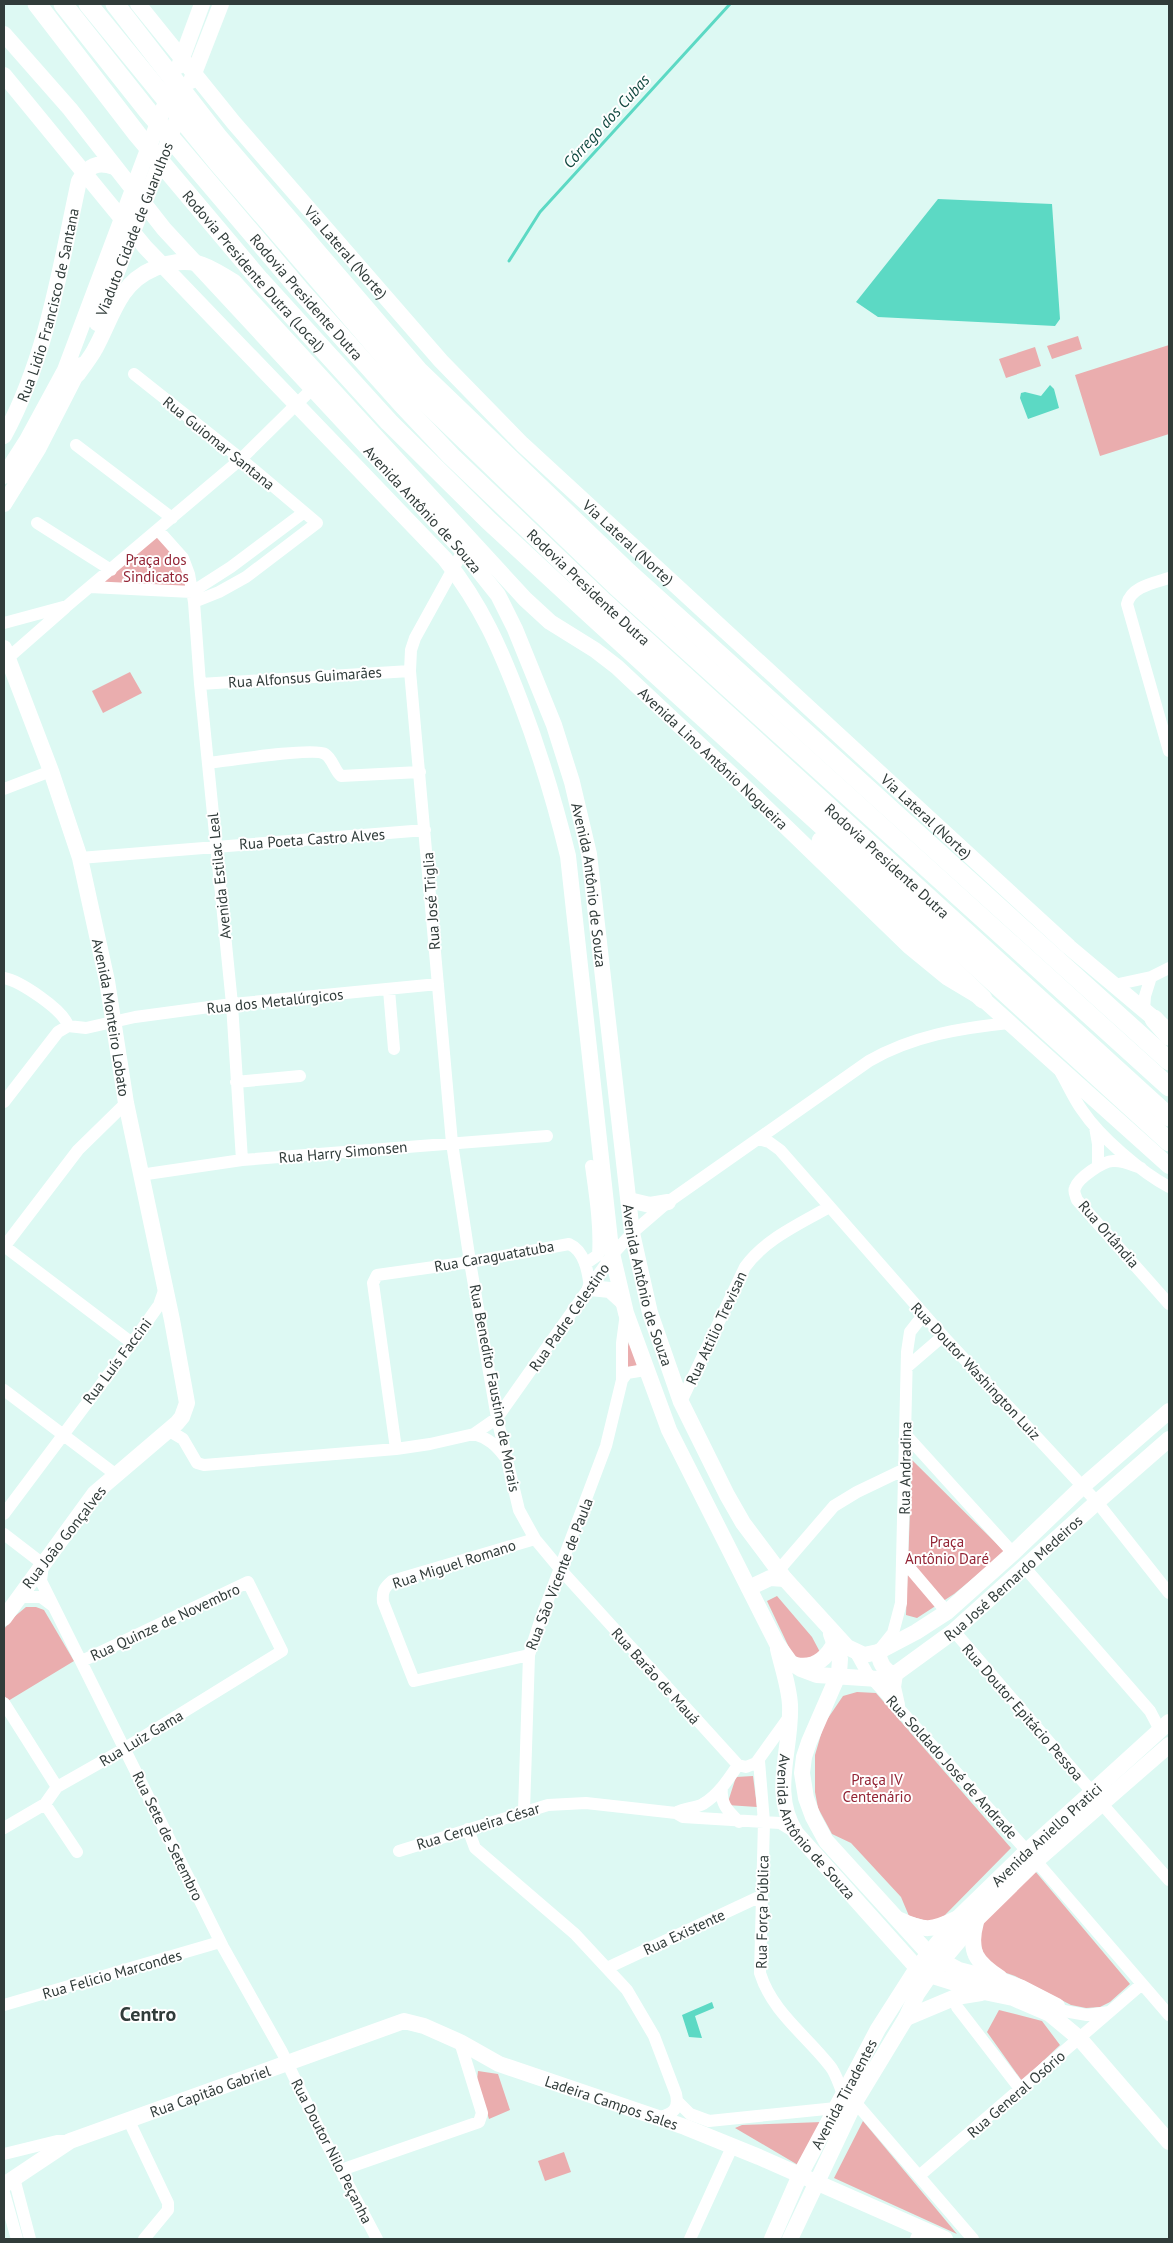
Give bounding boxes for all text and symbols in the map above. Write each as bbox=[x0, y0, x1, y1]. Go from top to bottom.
water label: Córrego dos Cubas bbox=[558, 69, 654, 172]
street label: Viaduto Cidade de Guarulhos bbox=[91, 139, 177, 320]
street label: Rodovia Presidente Dutra (Local) bbox=[179, 186, 329, 354]
street label: Via Lateral (Norte) bbox=[300, 201, 392, 303]
street label: Rua Lidio Francisco de Santana bbox=[12, 206, 83, 405]
street label: Rodovia Presidente Dutra bbox=[247, 230, 367, 364]
street label: Rua Guiomar Santana bbox=[159, 392, 279, 494]
street label: Avenida Antônio de Souza bbox=[360, 441, 486, 577]
street label: Via Lateral (Norte) bbox=[578, 495, 678, 589]
street label: Rodovia Presidente Dutra bbox=[523, 524, 654, 649]
park label: Praça dos Sindicatos bbox=[123, 550, 189, 586]
street label: Rua Alfonsus Guimarães bbox=[228, 662, 382, 692]
street label: Avenida Lino Antônio Nogueira bbox=[635, 683, 792, 833]
street label: Via Lateral (Norte) bbox=[876, 769, 976, 863]
street label: Rodovia Presidente Dutra bbox=[821, 799, 954, 922]
street label: Avenida Antônio de Souza bbox=[568, 801, 611, 968]
street label: Avenida Estilac Leal bbox=[203, 811, 235, 940]
street label: Rua Poeta Castro Alves bbox=[238, 824, 386, 854]
street label: Rua José Triglia bbox=[418, 851, 444, 951]
street label: Avenida Monteiro Lobato bbox=[88, 937, 134, 1098]
street label: Rua dos Metalúrgicos bbox=[206, 984, 344, 1018]
street label: Rua Harry Simonsen bbox=[278, 1137, 408, 1167]
street label: Rua Orlândia bbox=[1075, 1196, 1143, 1272]
street label: Avenida Antônio de Souza bbox=[619, 1203, 677, 1369]
street label: Rua Caraguatatuba bbox=[433, 1236, 555, 1276]
street label: Rua Padre Celestino bbox=[525, 1259, 613, 1375]
street label: Rua Attilio Trevisan bbox=[681, 1268, 751, 1388]
street label: Rua Benedito Faustino de Morais bbox=[466, 1283, 524, 1493]
street label: Rua Doutor Washington Luiz bbox=[907, 1298, 1045, 1444]
street label: Rua Luís Faccini bbox=[78, 1314, 156, 1408]
street label: Rua Andradina bbox=[895, 1421, 915, 1515]
street label: Rua João Gonçalves bbox=[18, 1482, 110, 1592]
street label: Rua São Vicente de Paula bbox=[521, 1495, 597, 1653]
street label: Rua José Bernardo Medeiros bbox=[940, 1510, 1086, 1645]
park label: Praça Antônio Daré bbox=[905, 1532, 989, 1568]
street label: Rua Miguel Romano bbox=[390, 1535, 518, 1593]
street label: Rua Quinze de Novembro bbox=[87, 1579, 243, 1665]
street label: Rua Barão de Mauá bbox=[608, 1624, 704, 1728]
street label: Rua Doutor Epitácio Pessoa bbox=[958, 1640, 1088, 1784]
street label: Rua Soldado José de Andrade bbox=[882, 1691, 1022, 1843]
street label: Rua Luiz Gama bbox=[96, 1706, 186, 1770]
street label: Avenida Antônio de Souza bbox=[774, 1753, 860, 1903]
street label: Rua Sete de Setembro bbox=[128, 1768, 208, 1904]
park label: Praça IV Centenário bbox=[842, 1770, 912, 1806]
street label: Avenida Aniello Pratici bbox=[987, 1778, 1106, 1890]
street label: Rua Cerqueira César bbox=[414, 1798, 542, 1854]
street label: Rua Força Pública bbox=[752, 1855, 772, 1969]
street label: Rua Existente bbox=[640, 1905, 728, 1959]
street label: Rua Felicio Marcondes bbox=[40, 1945, 184, 2003]
district label: Centro bbox=[120, 2001, 176, 2027]
street label: Avenida Tiradentes bbox=[806, 2036, 881, 2152]
street label: Rua General Osório bbox=[963, 2046, 1069, 2142]
street label: Rua Capitão Gabriel bbox=[147, 2060, 273, 2121]
street label: Ladeira Campos Sales bbox=[543, 2071, 681, 2134]
street label: Rua Doutor Nilo Peçanha bbox=[287, 2075, 377, 2227]

